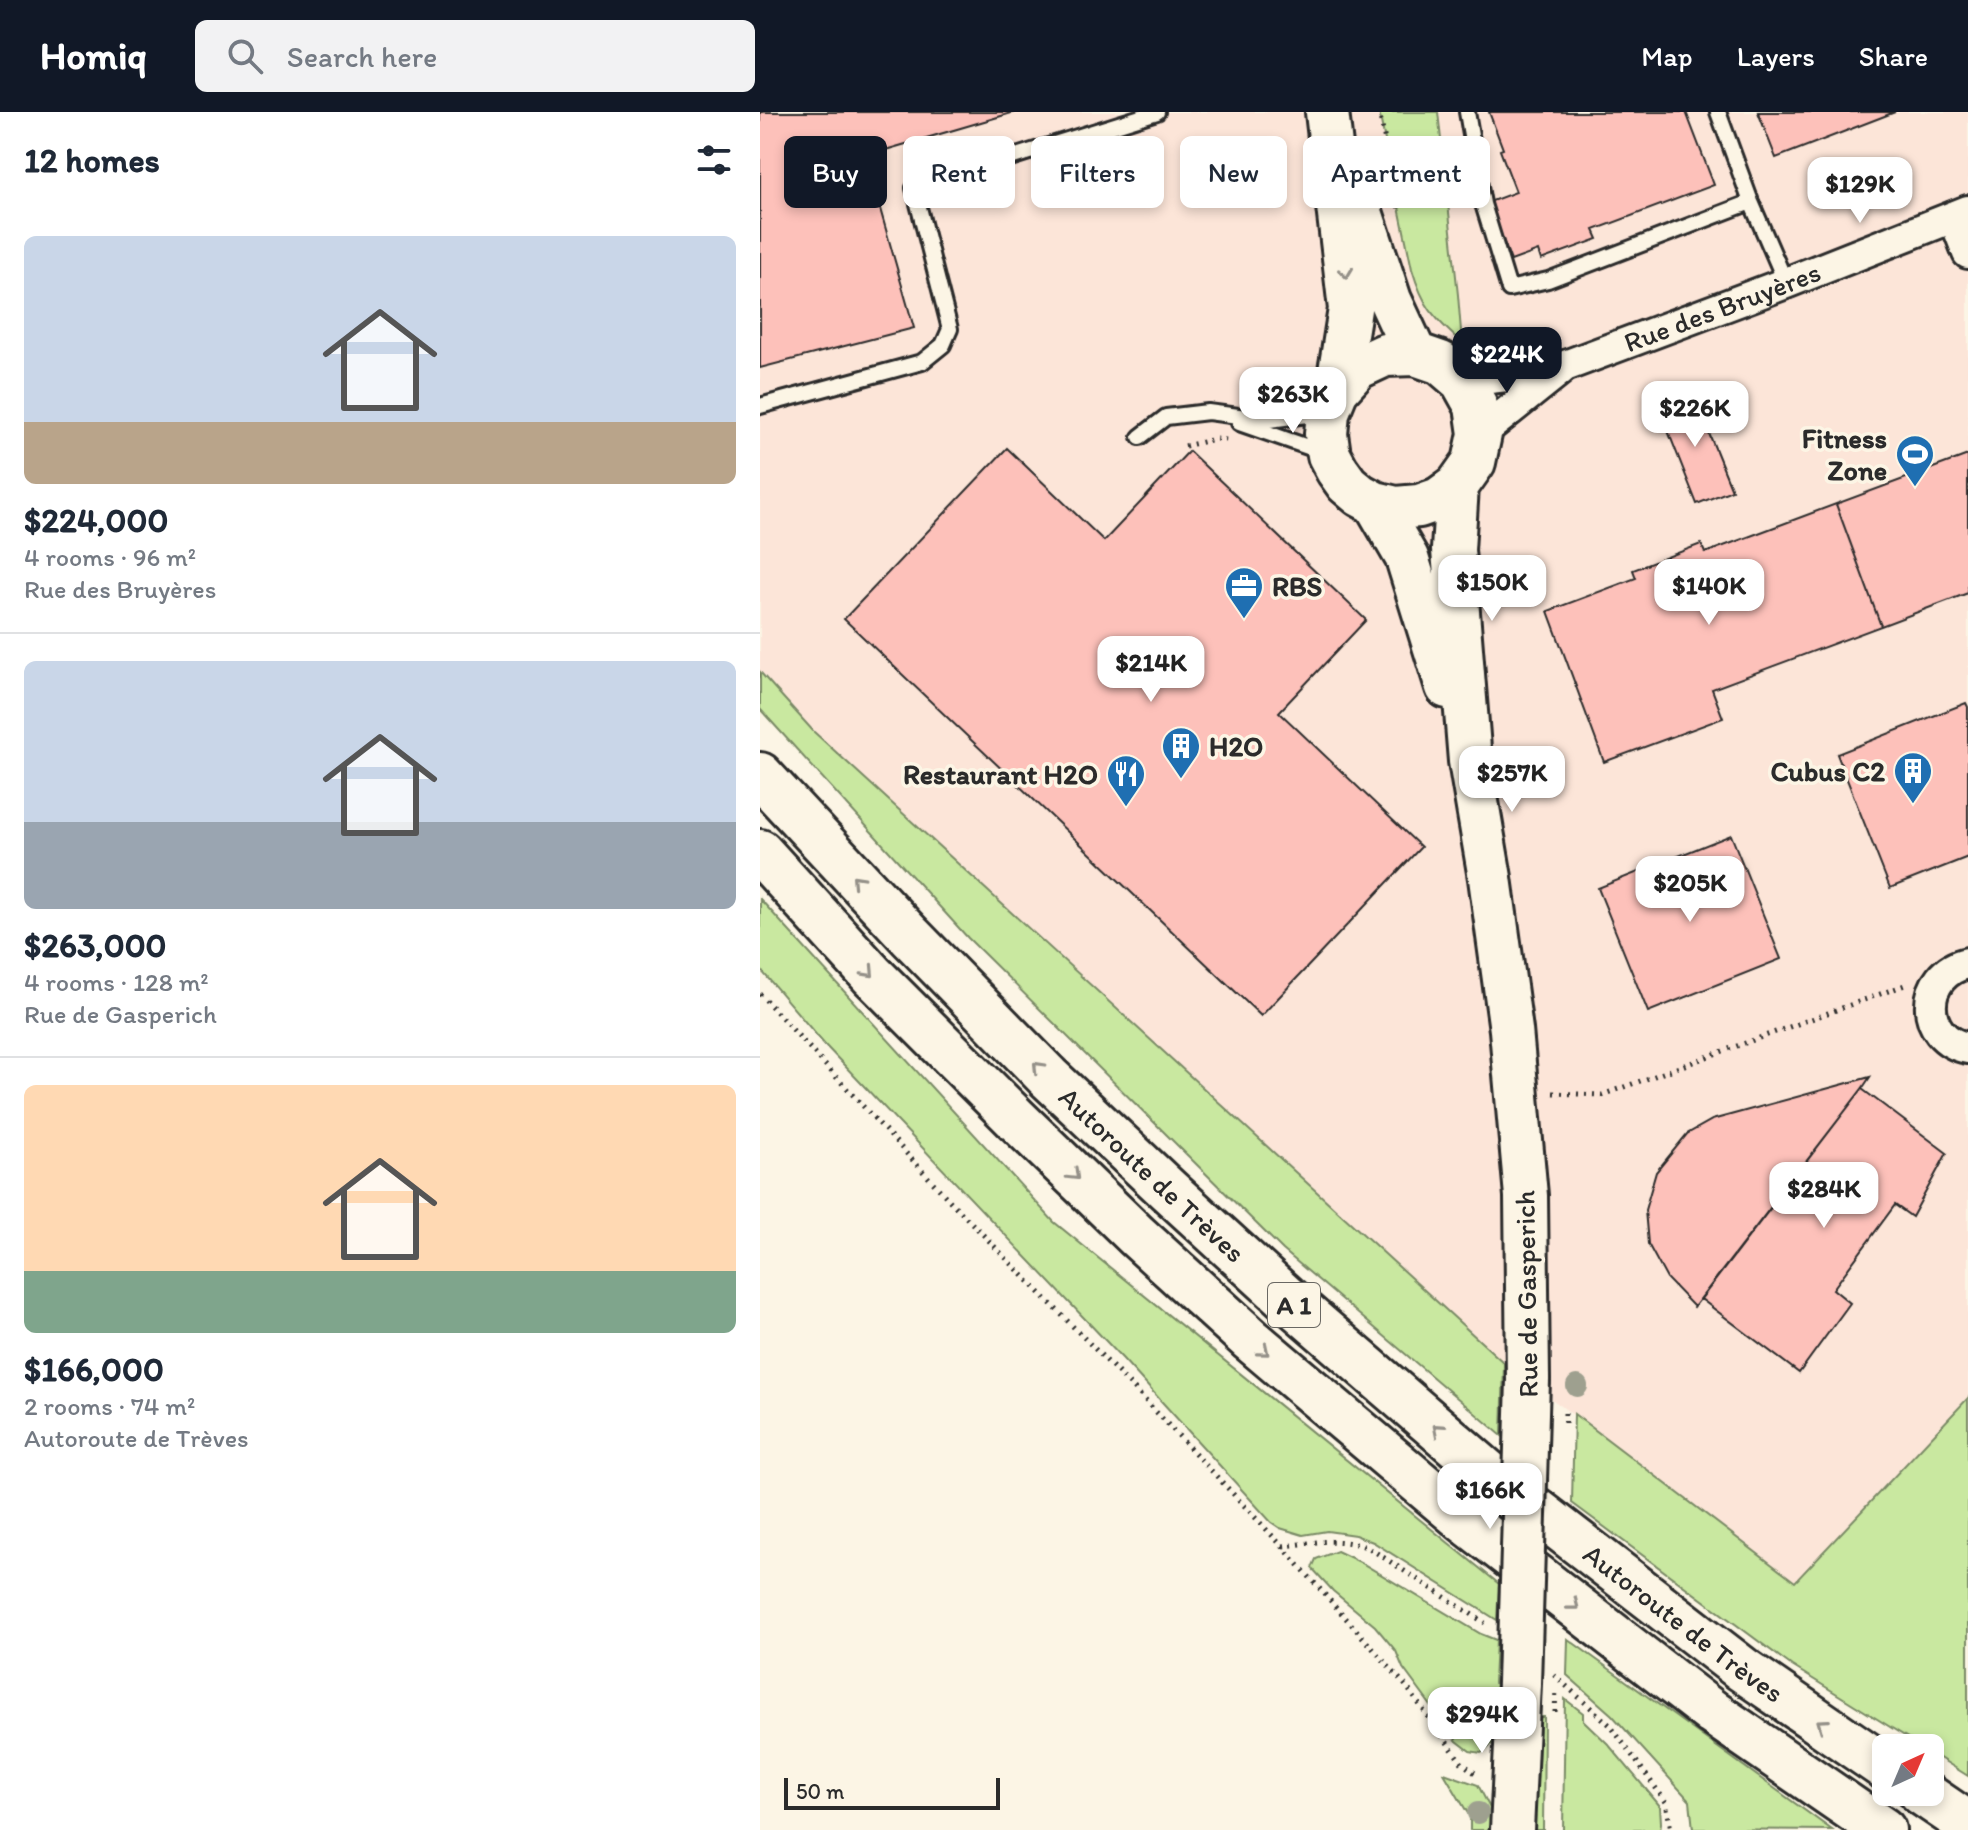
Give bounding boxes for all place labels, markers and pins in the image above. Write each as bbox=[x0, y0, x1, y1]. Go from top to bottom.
pin: $129K bbox=[1804, 157, 1916, 225]
pin: $224K bbox=[1451, 327, 1563, 395]
pin: $263K bbox=[1237, 367, 1349, 435]
pin: $226K bbox=[1639, 381, 1751, 449]
place label: Fitness Zone bbox=[1802, 421, 1887, 487]
sports icon: Fitness Zone bbox=[1894, 433, 1936, 488]
pin: $150K bbox=[1436, 555, 1548, 623]
pin: $140K bbox=[1653, 559, 1765, 627]
office icon: RBS bbox=[1223, 565, 1265, 620]
place label: RBS bbox=[1272, 569, 1323, 603]
pin: $214K bbox=[1095, 636, 1207, 704]
building icon: H2O bbox=[1160, 725, 1202, 780]
place label: H2O bbox=[1209, 729, 1263, 763]
pin: $257K bbox=[1456, 746, 1568, 814]
building icon: Cubus C2 bbox=[1892, 750, 1934, 805]
restaurant icon: Restaurant H2O bbox=[1105, 753, 1147, 808]
place label: Cubus C2 bbox=[1770, 754, 1885, 788]
place label: Restaurant H2O bbox=[903, 757, 1098, 791]
pin: $205K bbox=[1634, 856, 1746, 924]
pin: $284K bbox=[1768, 1162, 1880, 1230]
pin: $166K bbox=[1434, 1463, 1546, 1531]
pin: $294K bbox=[1426, 1687, 1538, 1755]

